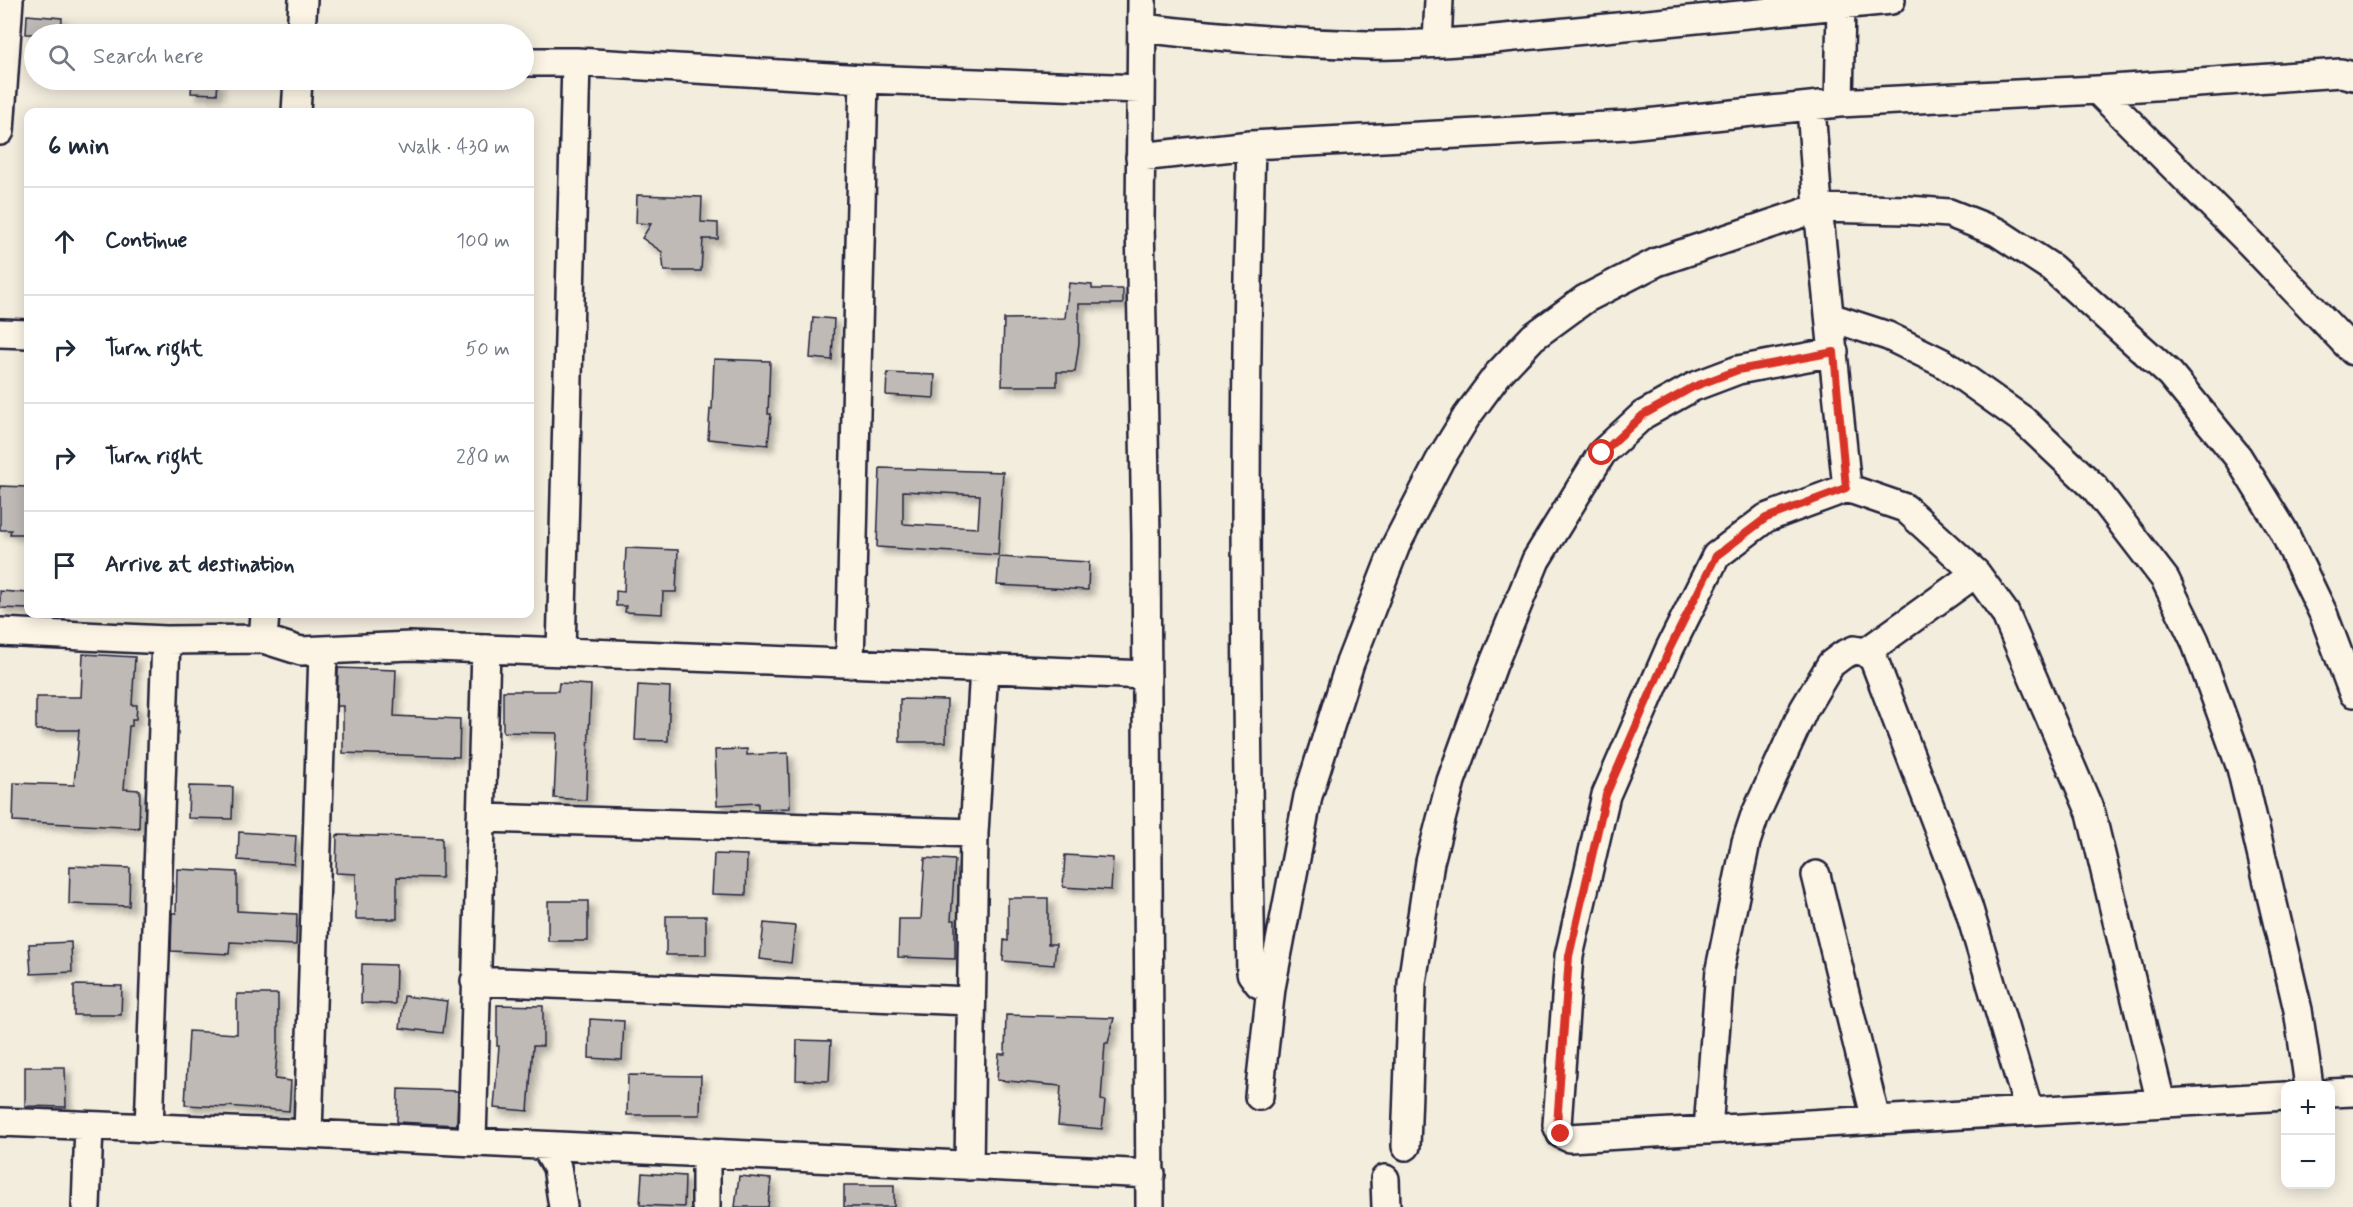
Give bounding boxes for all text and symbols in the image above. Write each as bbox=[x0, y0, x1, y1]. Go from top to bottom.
search box bbox=[24, 24, 534, 90]
icon: search bbox=[45, 41, 78, 74]
text: Search here bbox=[93, 43, 204, 71]
text: 6 min bbox=[48, 130, 110, 164]
text: Walk · 430 m bbox=[398, 134, 510, 161]
icon: ahead bbox=[48, 225, 81, 258]
text: Continue bbox=[105, 227, 187, 255]
text: 100 m bbox=[456, 228, 510, 255]
icon: right bbox=[48, 333, 81, 366]
text: Turn right bbox=[105, 335, 203, 363]
text: 50 m bbox=[465, 336, 510, 363]
route start bbox=[1588, 439, 1614, 465]
icon: right bbox=[48, 441, 81, 474]
text: Turn right bbox=[105, 443, 203, 471]
text: 280 m bbox=[456, 444, 510, 471]
icon: arrive bbox=[48, 549, 81, 582]
text: Arrive at destination bbox=[105, 551, 295, 579]
map controls bbox=[2281, 1081, 2335, 1189]
button: + bbox=[2281, 1081, 2335, 1135]
route end bbox=[1547, 1120, 1573, 1146]
button: − bbox=[2281, 1135, 2335, 1189]

